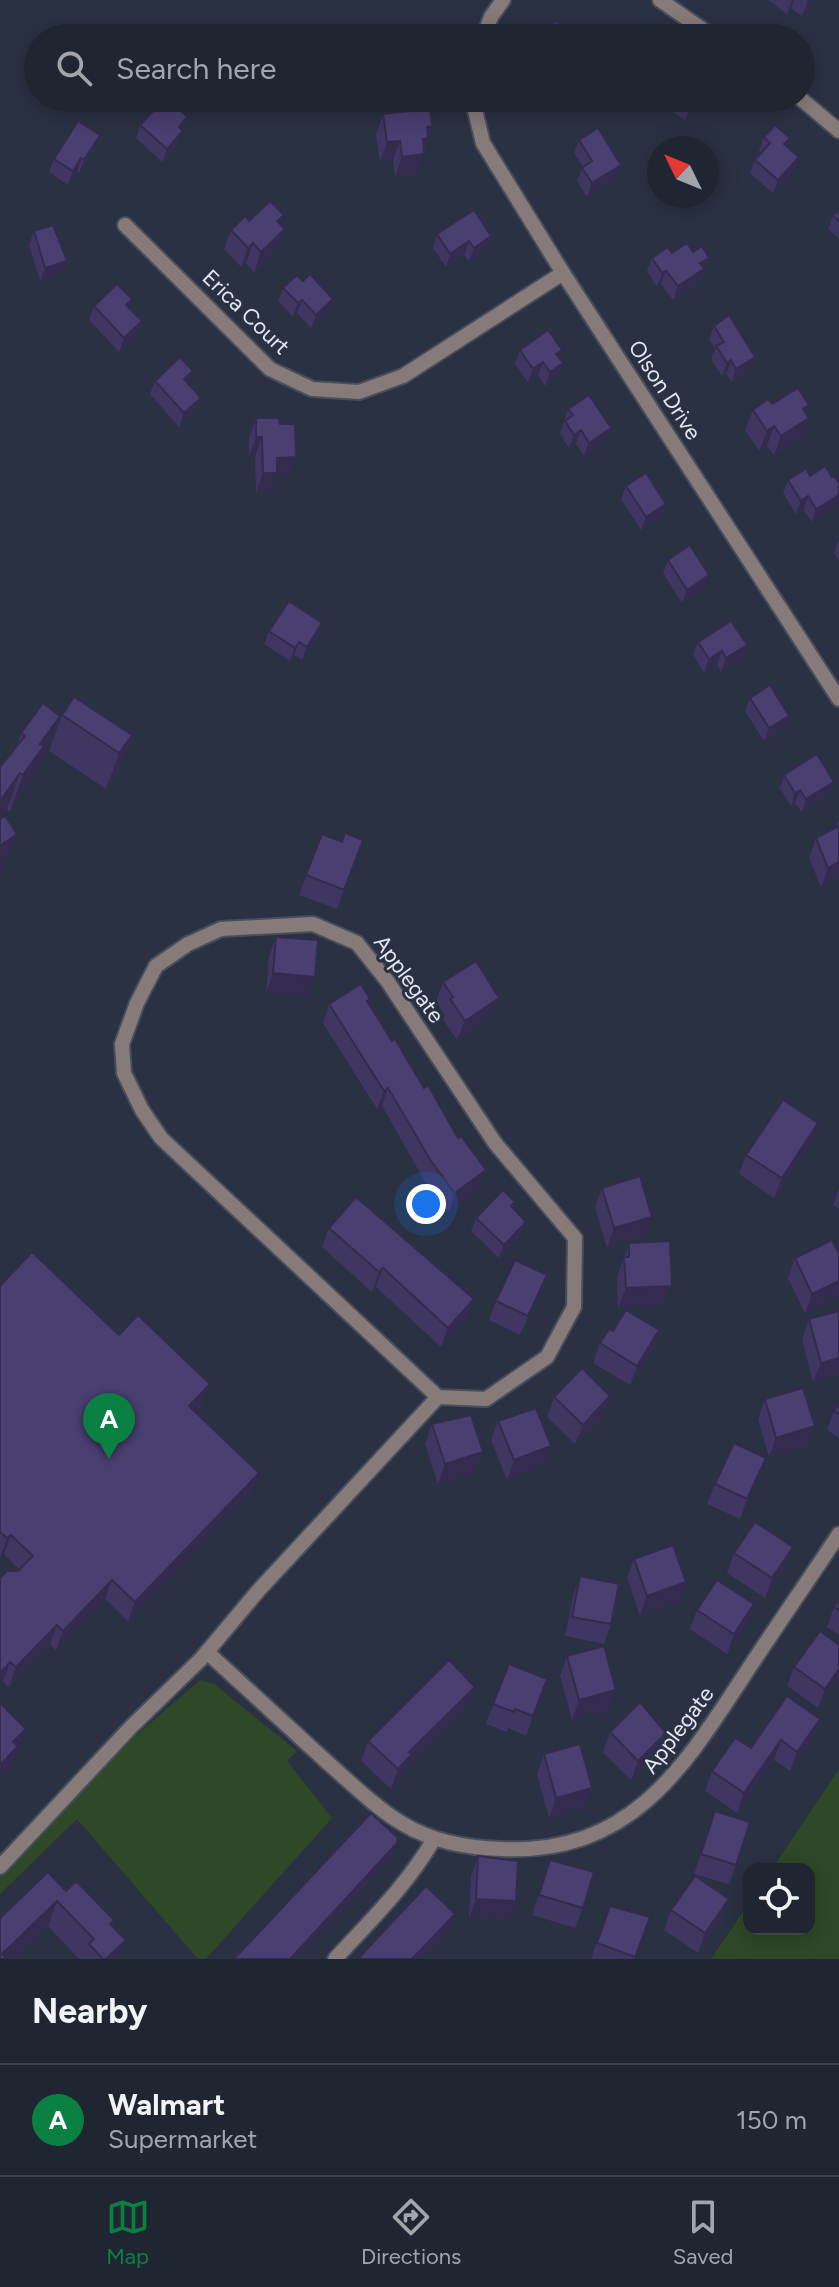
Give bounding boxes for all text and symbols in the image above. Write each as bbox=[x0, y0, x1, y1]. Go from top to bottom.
search box bbox=[24, 24, 815, 112]
icon: search bbox=[52, 46, 96, 90]
text: Search here bbox=[116, 50, 276, 87]
north arrow bbox=[647, 136, 719, 208]
street label: Erica Court bbox=[197, 264, 295, 360]
street label: Olson Drive bbox=[623, 335, 707, 445]
street label: Applegate bbox=[368, 930, 450, 1028]
your location bbox=[406, 1184, 446, 1224]
pin: A bbox=[83, 1393, 135, 1459]
street label: Applegate bbox=[636, 1681, 720, 1779]
map controls bbox=[743, 1863, 815, 1935]
button: locate bbox=[743, 1863, 815, 1935]
text: Nearby bbox=[32, 1991, 147, 2032]
text: Walmart bbox=[108, 2086, 225, 2123]
text: A bbox=[49, 2104, 67, 2136]
text: 150 m bbox=[736, 2104, 807, 2136]
text: Supermarket bbox=[108, 2123, 257, 2155]
tab: Map bbox=[106, 2195, 150, 2270]
tab: Directions bbox=[361, 2195, 461, 2270]
tab: Saved bbox=[673, 2195, 733, 2270]

